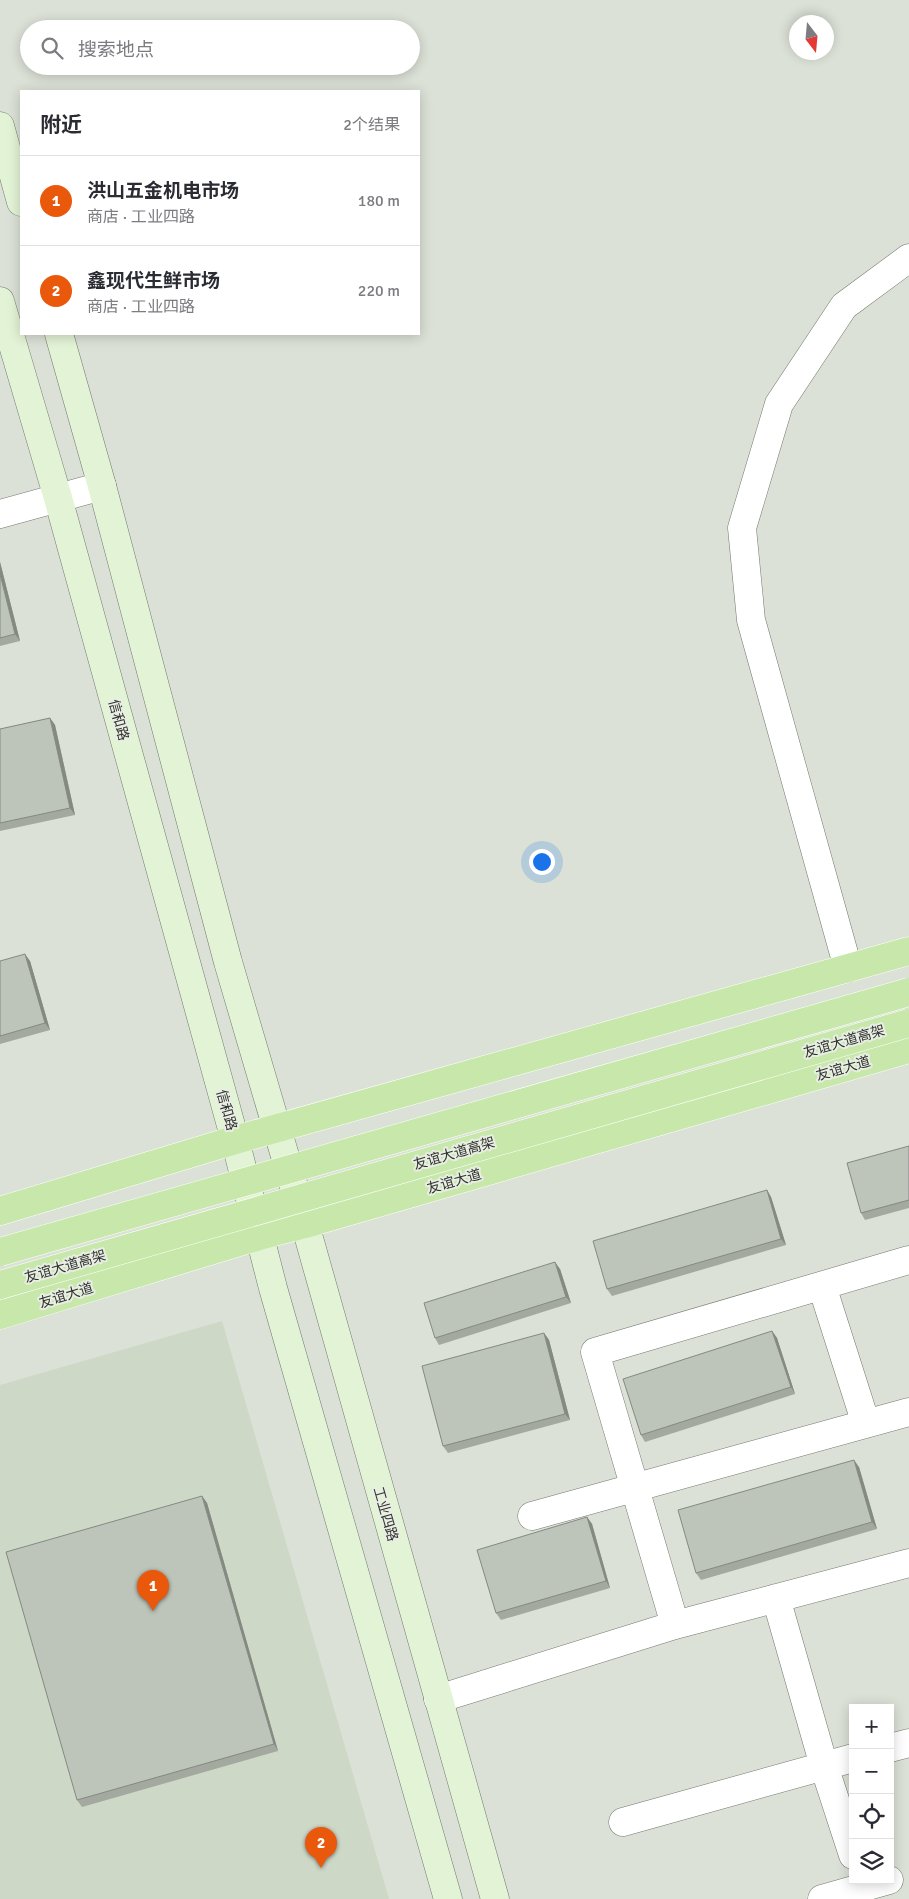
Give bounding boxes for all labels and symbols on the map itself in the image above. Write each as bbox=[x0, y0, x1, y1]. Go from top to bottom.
north arrow bbox=[789, 15, 834, 60]
street label: 信和路 bbox=[105, 698, 132, 743]
your location bbox=[529, 849, 555, 875]
street label: 友谊大道高架 bbox=[801, 1022, 887, 1061]
street label: 友谊大道 bbox=[814, 1053, 872, 1084]
street label: 信和路 bbox=[213, 1088, 240, 1133]
street label: 友谊大道高架 bbox=[411, 1134, 497, 1173]
street label: 友谊大道 bbox=[425, 1166, 483, 1197]
street label: 友谊大道高架 bbox=[22, 1247, 108, 1286]
street label: 友谊大道 bbox=[37, 1279, 95, 1312]
street label: 工业四路 bbox=[370, 1485, 401, 1543]
pin: 1 bbox=[137, 1570, 169, 1611]
pin: 2 bbox=[305, 1827, 337, 1868]

